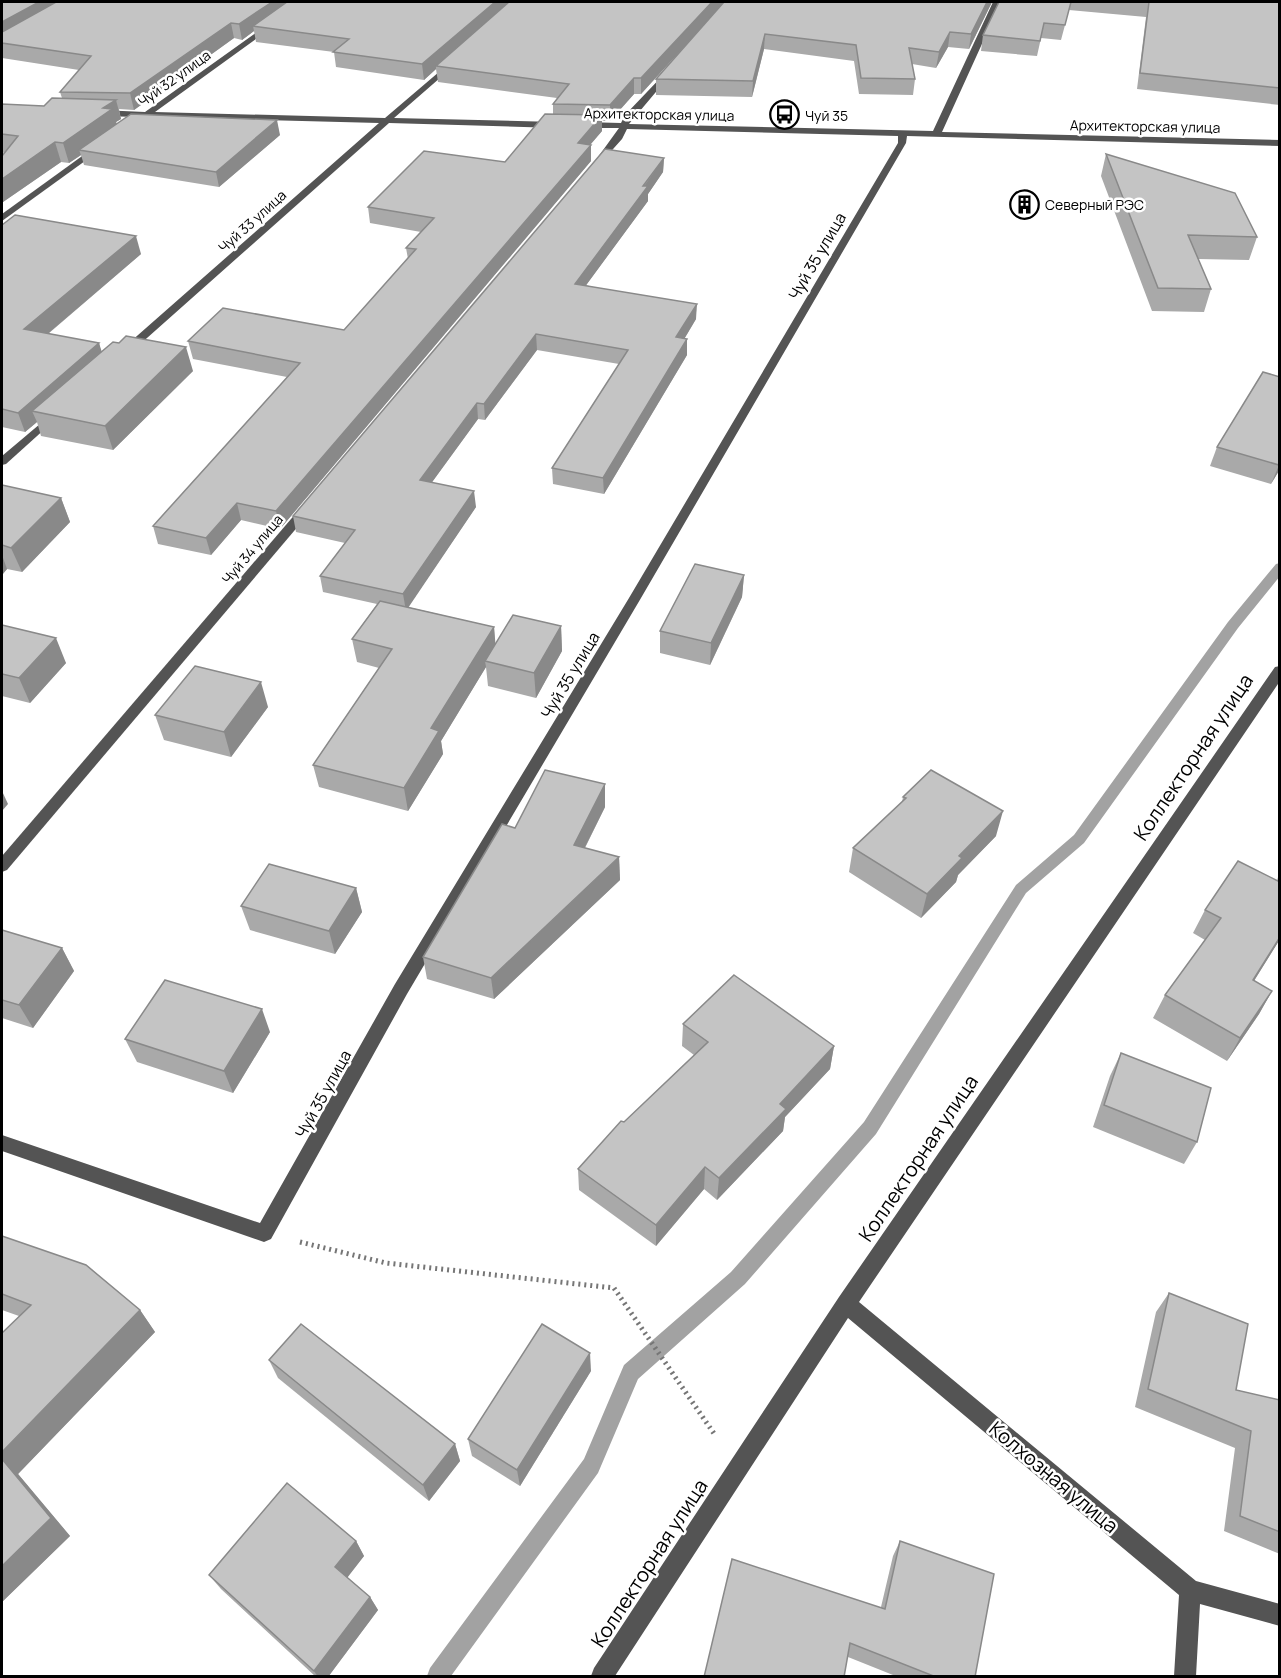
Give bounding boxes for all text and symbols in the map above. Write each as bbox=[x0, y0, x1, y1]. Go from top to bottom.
street label: Чуй 32 улица bbox=[134, 45, 214, 111]
bus stop icon: Чуй 35 bbox=[768, 99, 800, 131]
street label: Архитекторская улица bbox=[584, 103, 734, 125]
place label: Чуй 35 bbox=[805, 106, 848, 125]
street label: Архитекторская улица bbox=[1070, 115, 1220, 137]
street label: Чуй 33 улица bbox=[214, 185, 290, 257]
building icon: Северный РЭС bbox=[1008, 188, 1040, 220]
place label: Северный РЭС bbox=[1045, 195, 1144, 214]
street label: Чуй 35 улица bbox=[783, 208, 851, 304]
street label: Чуй 34 улица bbox=[217, 510, 287, 588]
street label: Чуй 35 улица bbox=[535, 628, 605, 722]
street label: Коллекторная улица bbox=[1127, 668, 1259, 846]
street label: Чуй 35 улица bbox=[290, 1046, 356, 1142]
street label: Коллекторная улица bbox=[852, 1069, 984, 1247]
street label: Колхозная улица bbox=[984, 1415, 1124, 1539]
street label: Коллекторная улица bbox=[584, 1474, 714, 1652]

